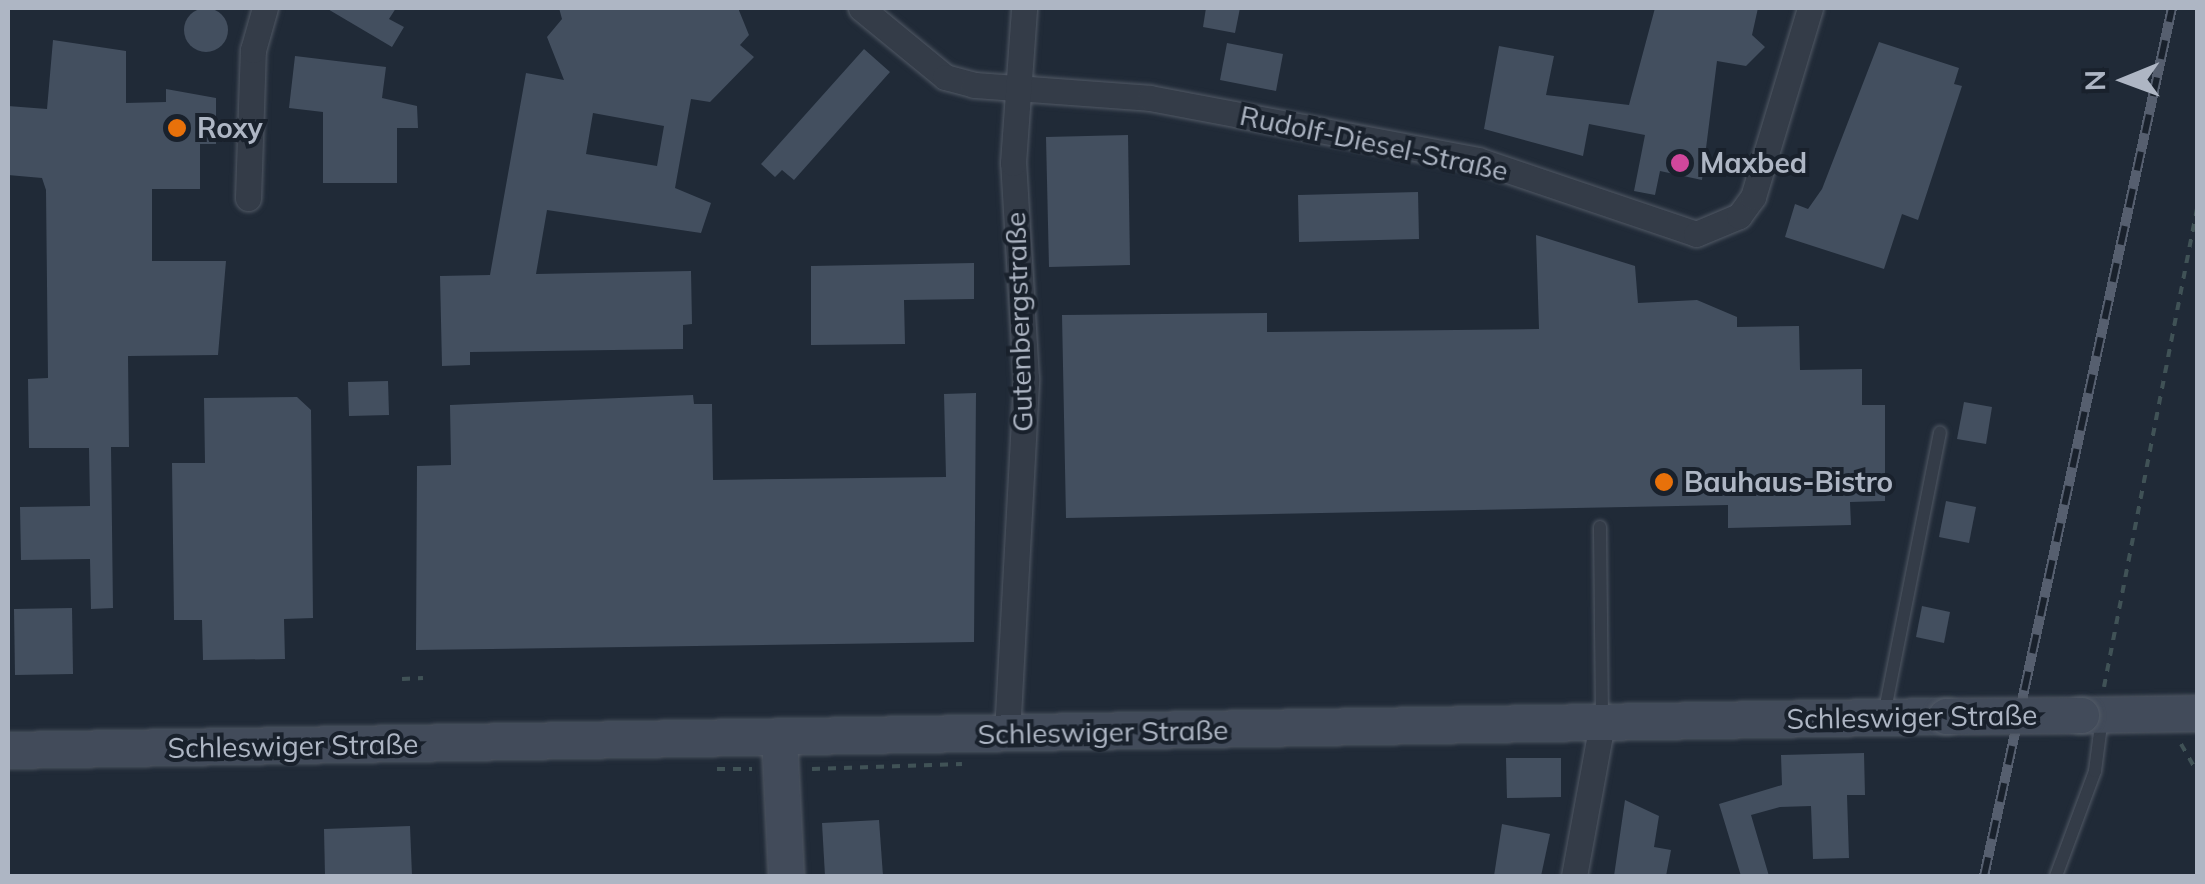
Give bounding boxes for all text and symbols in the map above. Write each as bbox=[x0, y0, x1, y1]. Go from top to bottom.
north arrow bbox=[2075, 30, 2175, 130]
text: N bbox=[2077, 70, 2112, 91]
street label: Rudolf-Diesel-Straße bbox=[1237, 98, 1511, 188]
place label: Roxy bbox=[197, 111, 263, 145]
marker: Roxy bbox=[166, 117, 188, 139]
place label: Maxbed bbox=[1700, 146, 1807, 180]
marker: Maxbed bbox=[1669, 152, 1691, 174]
street label: Gutenbergstraße bbox=[998, 211, 1040, 433]
place label: Bauhaus-Bistro bbox=[1684, 465, 1893, 499]
marker: Bauhaus-Bistro bbox=[1653, 471, 1675, 493]
street label: Schleswiger Straße bbox=[1786, 698, 2038, 736]
street label: Schleswiger Straße bbox=[977, 713, 1229, 751]
street label: Schleswiger Straße bbox=[167, 727, 419, 765]

